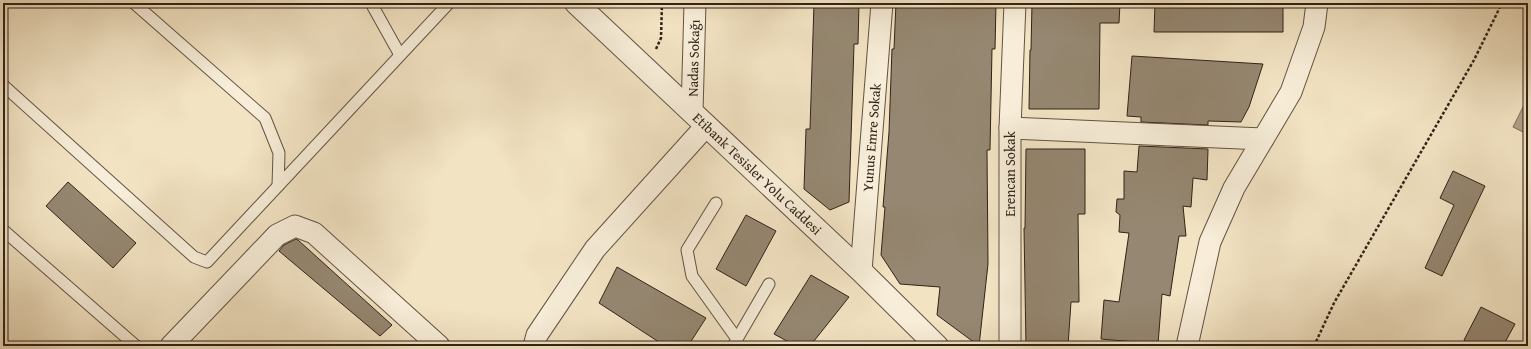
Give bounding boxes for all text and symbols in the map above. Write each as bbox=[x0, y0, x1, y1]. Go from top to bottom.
street label: Nadas Sokağı bbox=[682, 19, 705, 97]
street label: Yunus Emre Sokak bbox=[857, 82, 886, 192]
street label: Etibank Tesisler Yolu Caddesi bbox=[688, 108, 827, 239]
street label: Erencan Sokak bbox=[1000, 130, 1020, 217]

